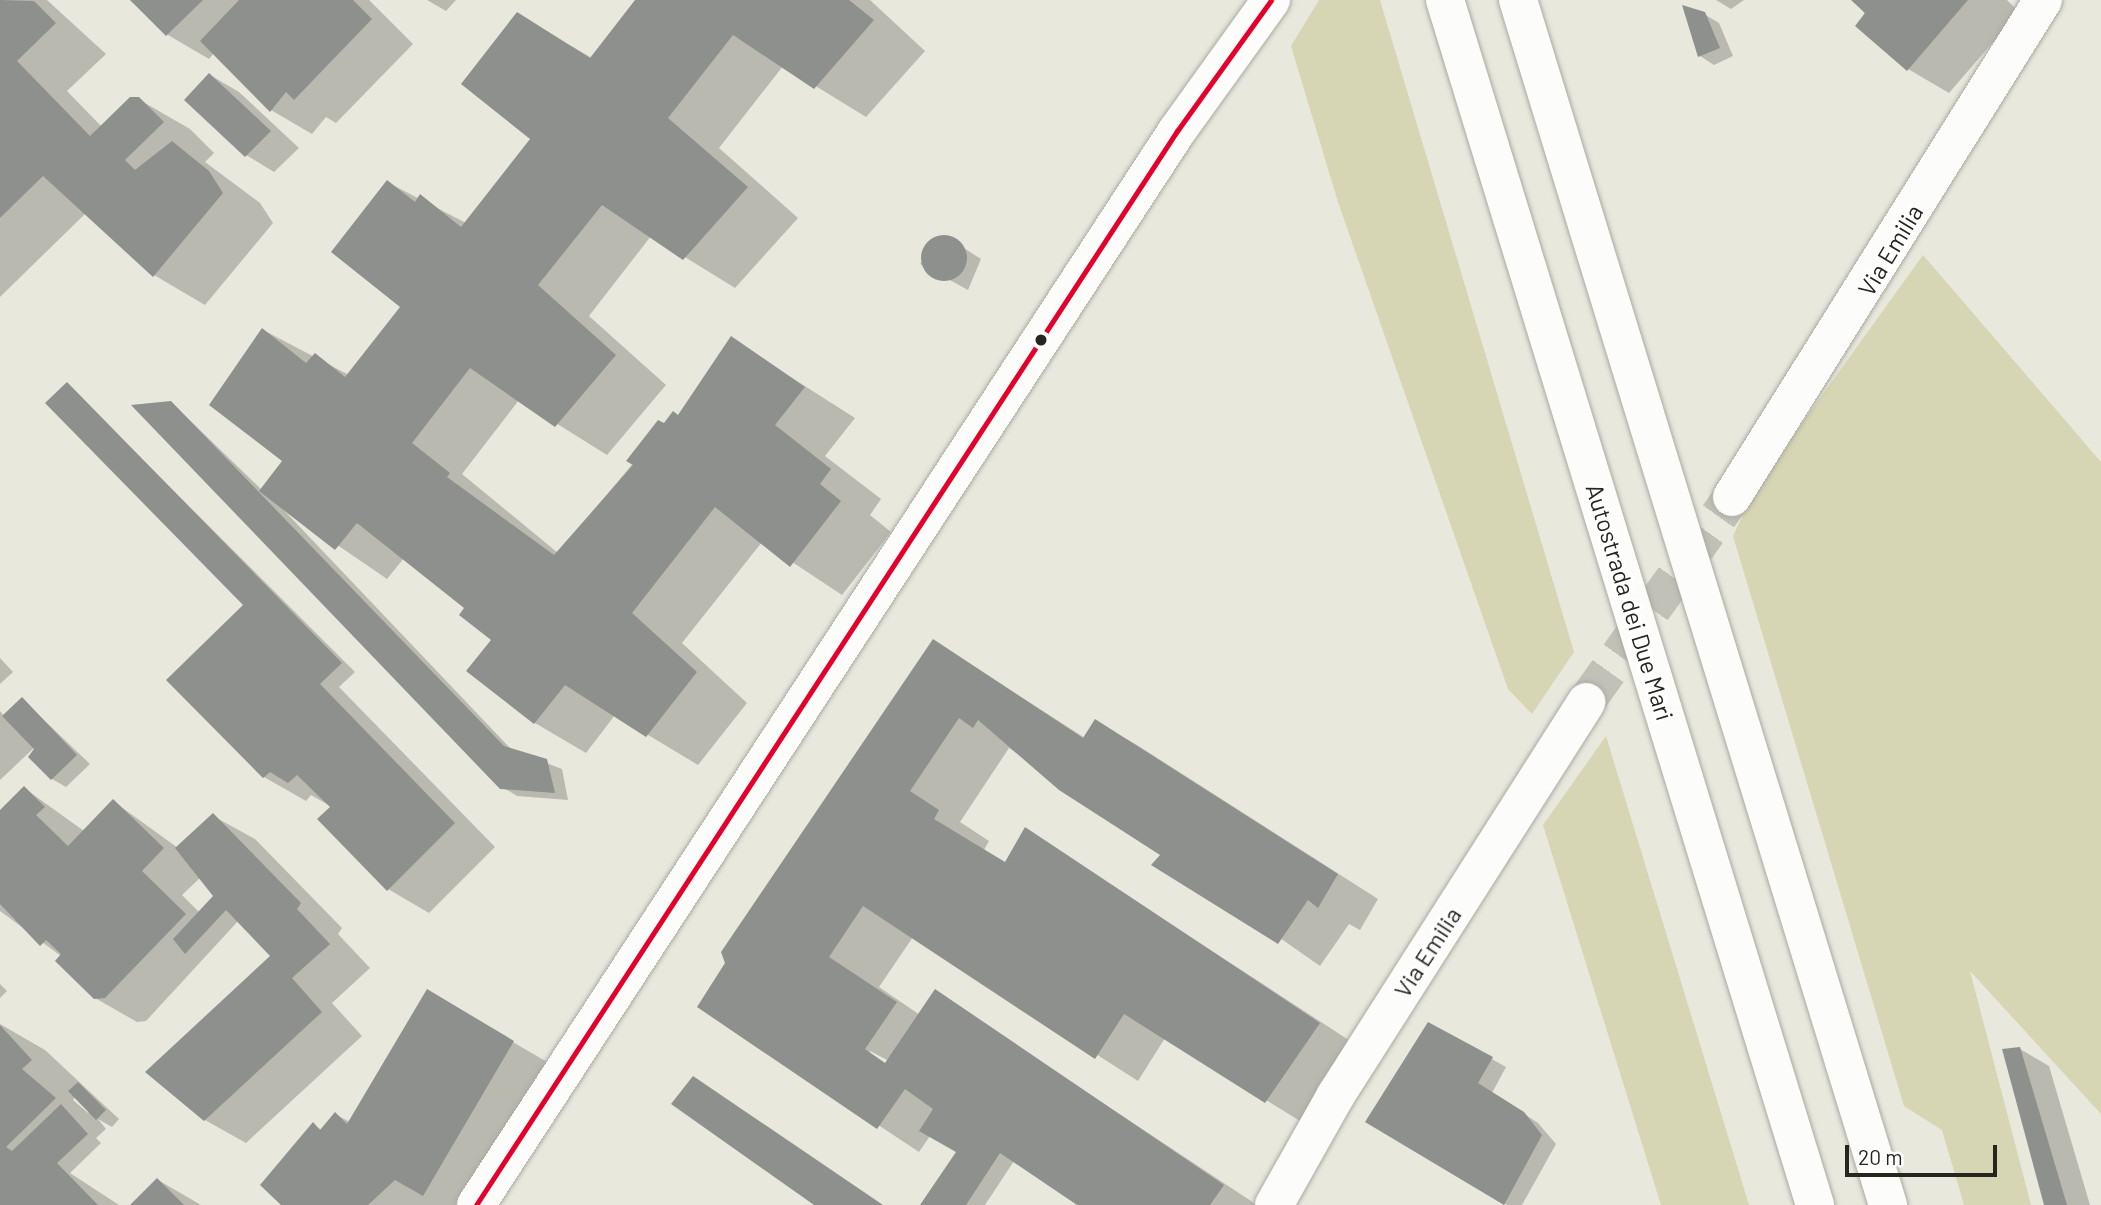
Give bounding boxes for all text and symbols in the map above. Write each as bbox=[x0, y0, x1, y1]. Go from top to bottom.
street label: Via Emilia bbox=[1851, 199, 1929, 301]
unlabelled marker bbox=[1034, 333, 1048, 347]
street label: Autostrada dei Due Mari bbox=[1580, 480, 1680, 724]
street label: Via Emilia bbox=[1387, 902, 1467, 1002]
scale bar bbox=[1849, 1132, 2001, 1176]
text: 20 m bbox=[1858, 1144, 1903, 1169]

